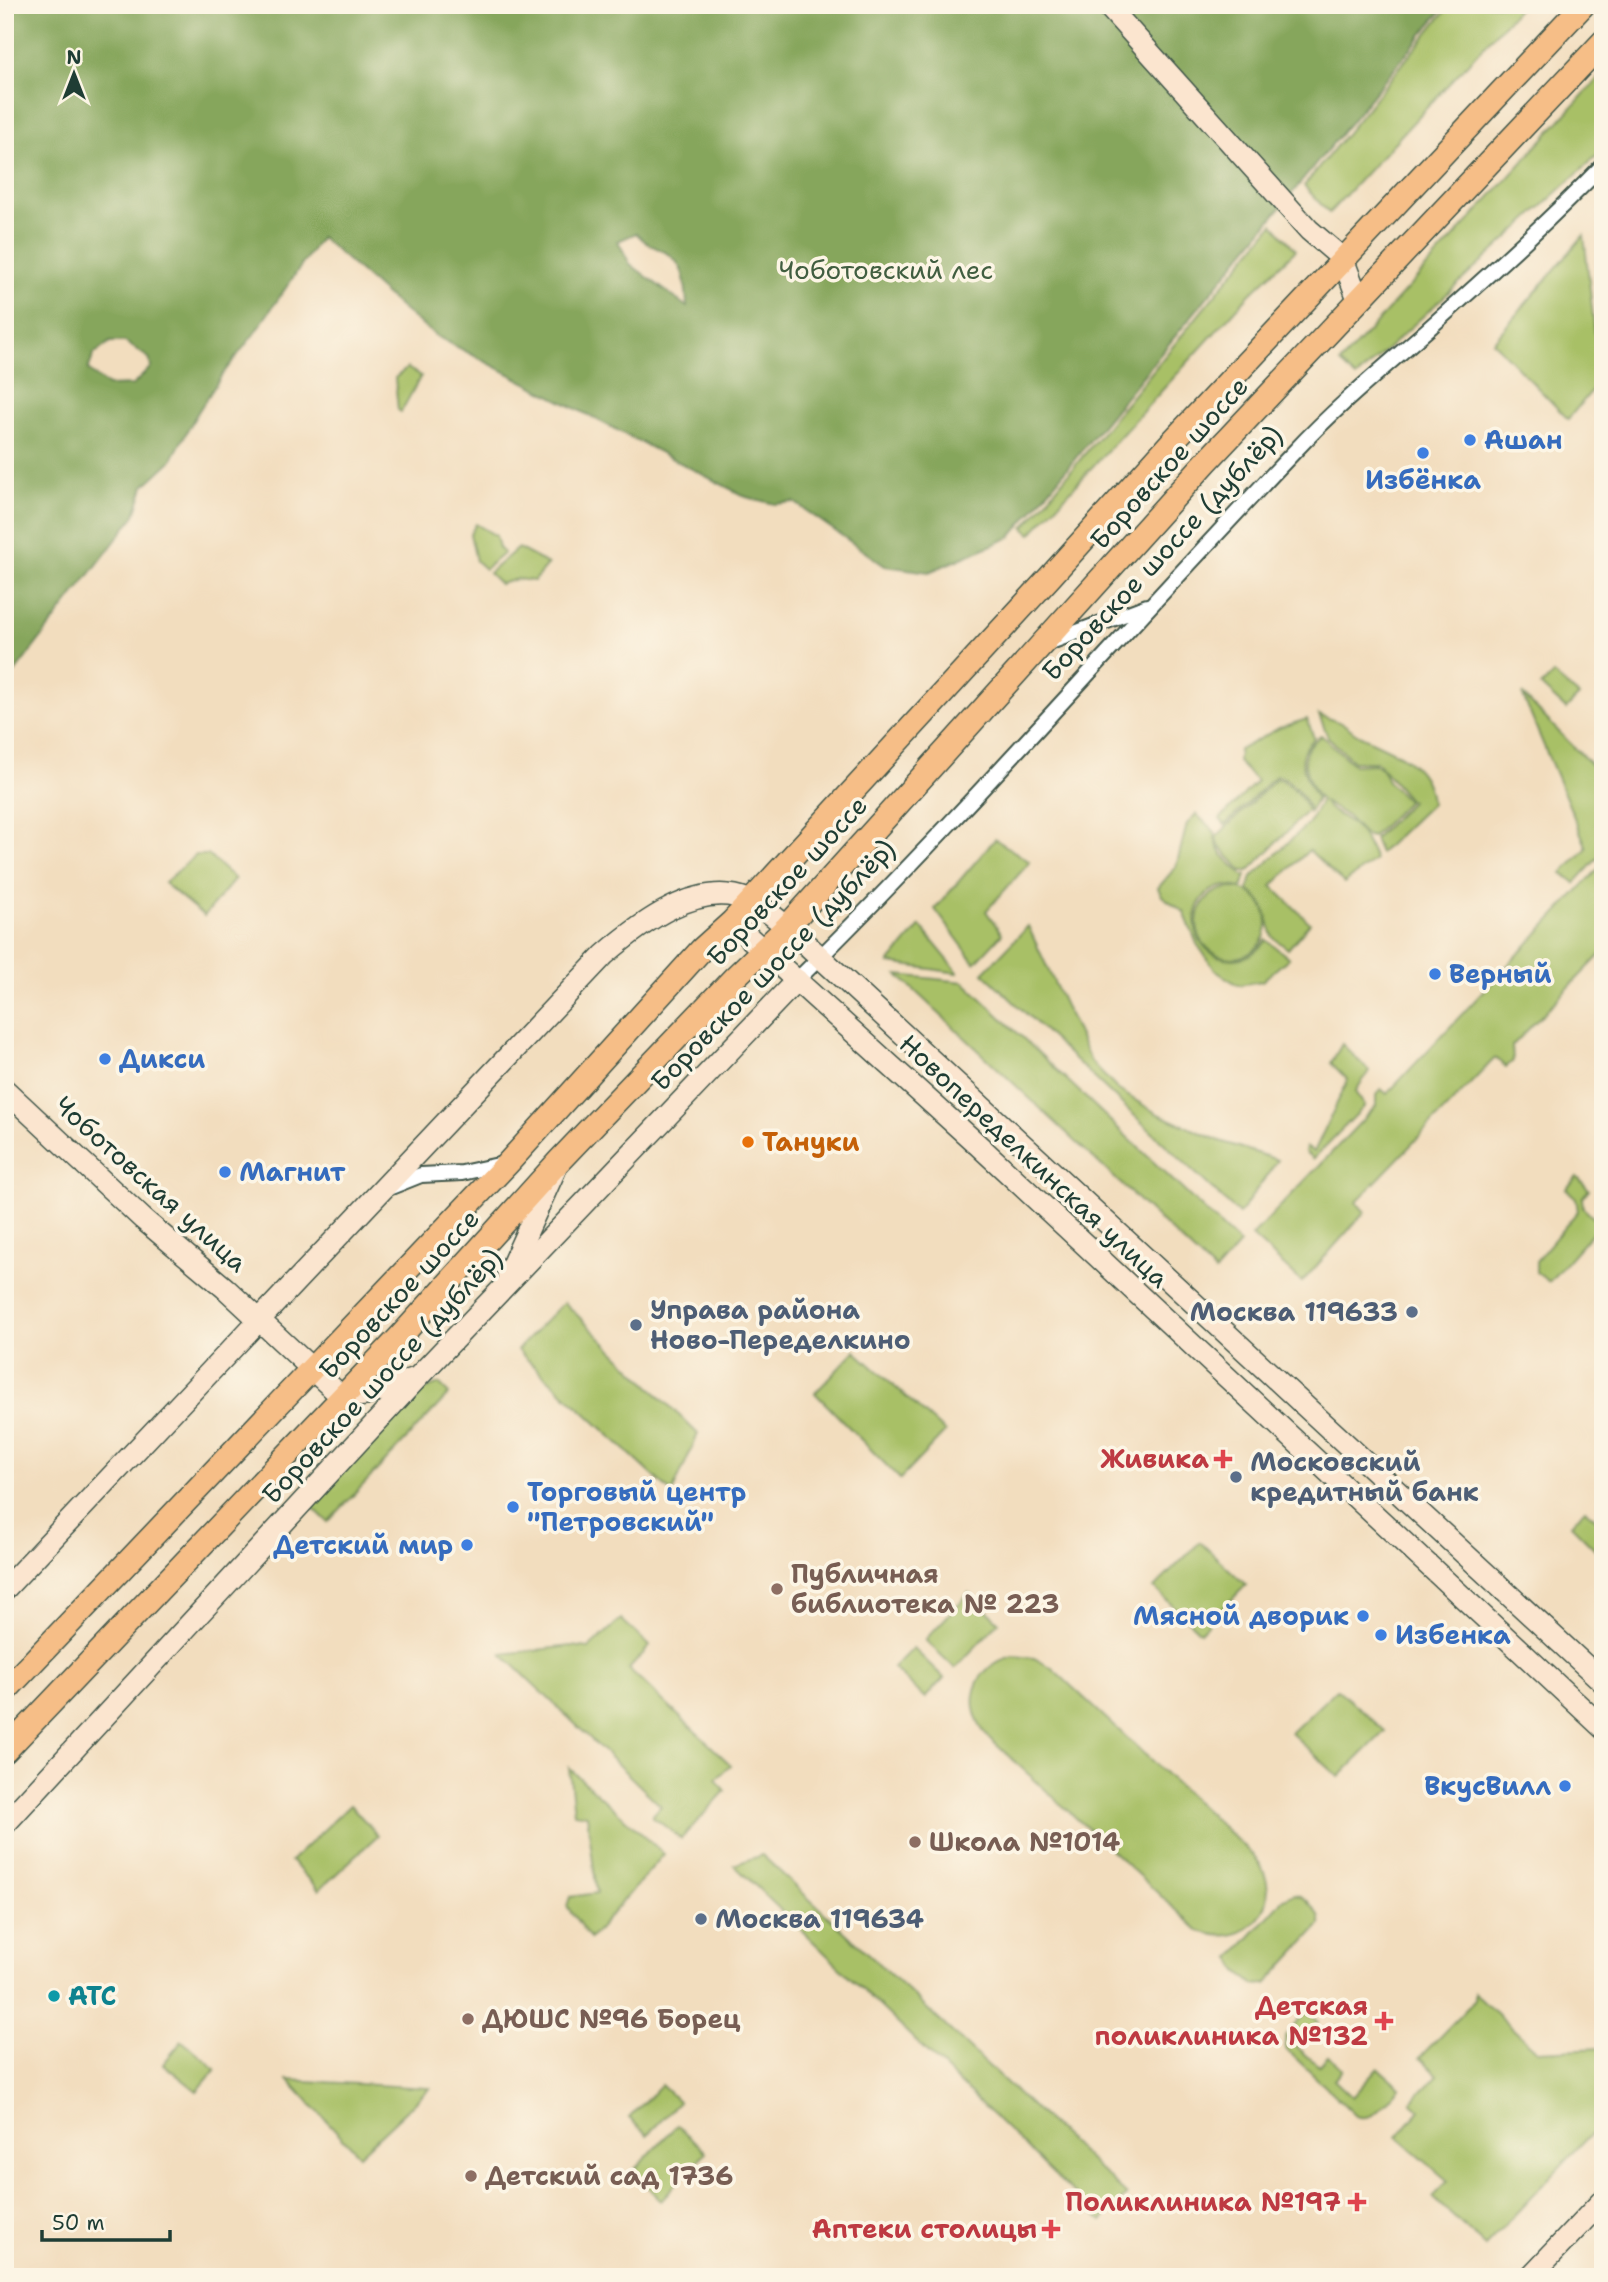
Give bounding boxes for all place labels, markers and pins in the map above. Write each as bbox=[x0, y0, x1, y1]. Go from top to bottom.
place label: Ашан bbox=[1484, 422, 1563, 457]
marker: Ашан bbox=[1462, 432, 1478, 448]
marker: Избёнка bbox=[1415, 445, 1431, 461]
place label: Избёнка bbox=[1365, 462, 1481, 497]
place label: Верный bbox=[1449, 956, 1551, 991]
marker: Верный bbox=[1427, 966, 1443, 982]
place label: Дикси bbox=[119, 1041, 205, 1076]
marker: Дикси bbox=[97, 1051, 113, 1067]
place label: Тануки bbox=[762, 1124, 860, 1159]
marker: Тануки bbox=[740, 1134, 756, 1150]
place label: Магнит bbox=[239, 1154, 346, 1189]
marker: Магнит bbox=[217, 1164, 233, 1180]
place label: Управа района Ново-Переделкино bbox=[650, 1292, 911, 1357]
place label: Москва 119633 bbox=[1189, 1294, 1398, 1329]
marker: Москва 119633 bbox=[1404, 1304, 1420, 1320]
marker: Управа района Ново-Переделкино bbox=[628, 1317, 644, 1333]
place label: Живика bbox=[1100, 1441, 1209, 1476]
place label: Московский кредитный банк bbox=[1250, 1444, 1479, 1509]
marker: Живика bbox=[1215, 1451, 1231, 1467]
marker: Московский кредитный банк bbox=[1228, 1469, 1244, 1485]
place label: Торговый центр "Петровский" bbox=[527, 1474, 746, 1539]
marker: Торговый центр "Петровский" bbox=[505, 1499, 521, 1515]
place label: Детский мир bbox=[273, 1527, 453, 1562]
marker: Детский мир bbox=[459, 1537, 475, 1553]
place label: Публичная библиотека № 223 bbox=[791, 1556, 1060, 1621]
marker: Публичная библиотека № 223 bbox=[769, 1581, 785, 1597]
place label: Мясной дворик bbox=[1133, 1598, 1349, 1633]
marker: Мясной дворик bbox=[1355, 1608, 1371, 1624]
place label: Избенка bbox=[1395, 1617, 1511, 1652]
marker: Избенка bbox=[1373, 1627, 1389, 1643]
place label: ВкусВилл bbox=[1424, 1768, 1551, 1803]
marker: ВкусВилл bbox=[1557, 1778, 1573, 1794]
place label: Школа №1014 bbox=[929, 1824, 1120, 1859]
marker: Школа №1014 bbox=[907, 1834, 923, 1850]
place label: Москва 119634 bbox=[715, 1901, 924, 1936]
marker: Москва 119634 bbox=[693, 1911, 709, 1927]
place label: АТС bbox=[68, 1978, 116, 2013]
marker: АТС bbox=[46, 1988, 62, 2004]
place label: Детская поликлиника №132 bbox=[1094, 1988, 1368, 2053]
place label: ДЮШС №96 Борец bbox=[482, 2001, 741, 2036]
marker: ДЮШС №96 Борец bbox=[460, 2011, 476, 2027]
marker: Детская поликлиника №132 bbox=[1374, 2011, 1394, 2031]
place label: Детский сад 1736 bbox=[485, 2158, 733, 2193]
marker: Детский сад 1736 bbox=[463, 2168, 479, 2184]
place label: Поликлиника №197 bbox=[1065, 2184, 1341, 2219]
marker: Поликлиника №197 bbox=[1347, 2192, 1367, 2212]
place label: Аптеки столицы bbox=[812, 2211, 1037, 2246]
marker: Аптеки столицы bbox=[1043, 2221, 1059, 2237]

